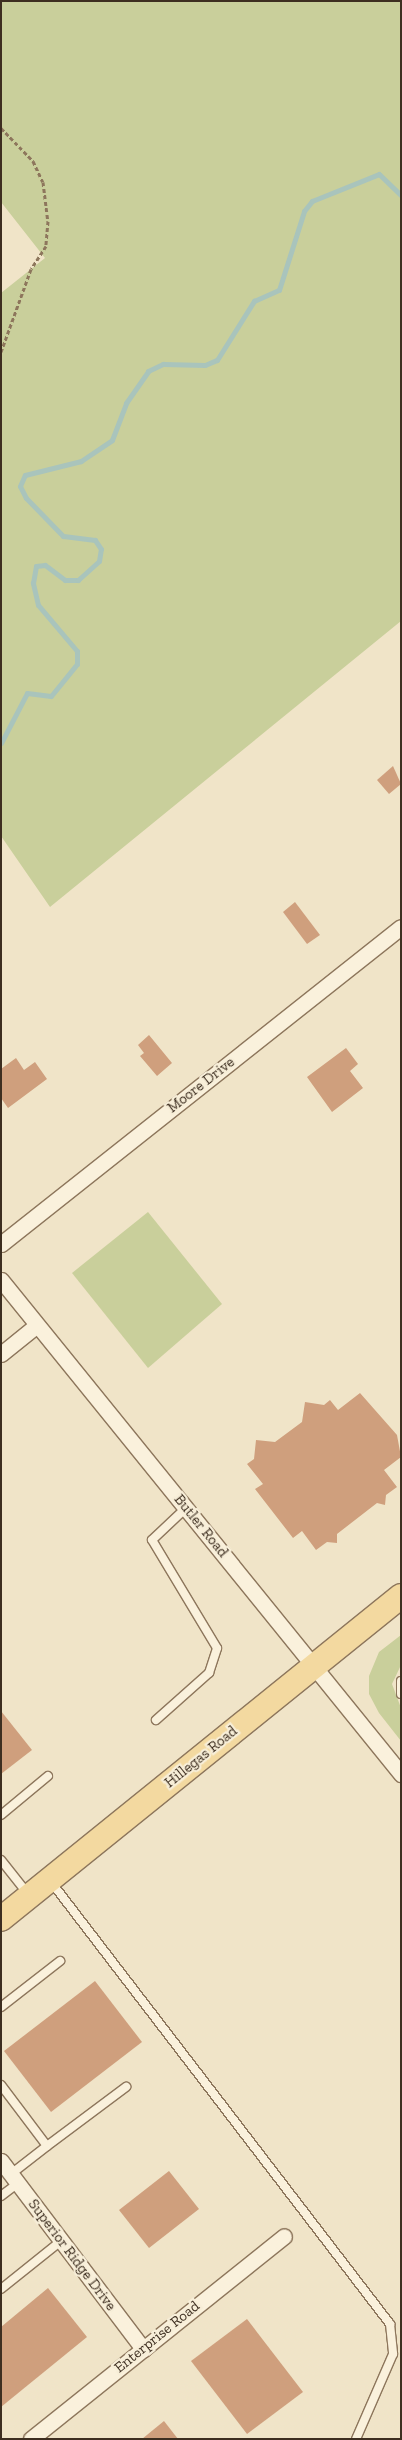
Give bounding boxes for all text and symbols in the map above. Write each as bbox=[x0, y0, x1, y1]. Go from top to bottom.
street label: Moore Drive bbox=[164, 1053, 238, 1117]
street label: Butler Road bbox=[170, 1491, 232, 1561]
street label: Hillegas Road bbox=[161, 1722, 241, 1792]
street label: Superior Ridge Drive bbox=[24, 2196, 120, 2314]
street label: Enterprise Road bbox=[111, 2297, 203, 2377]

